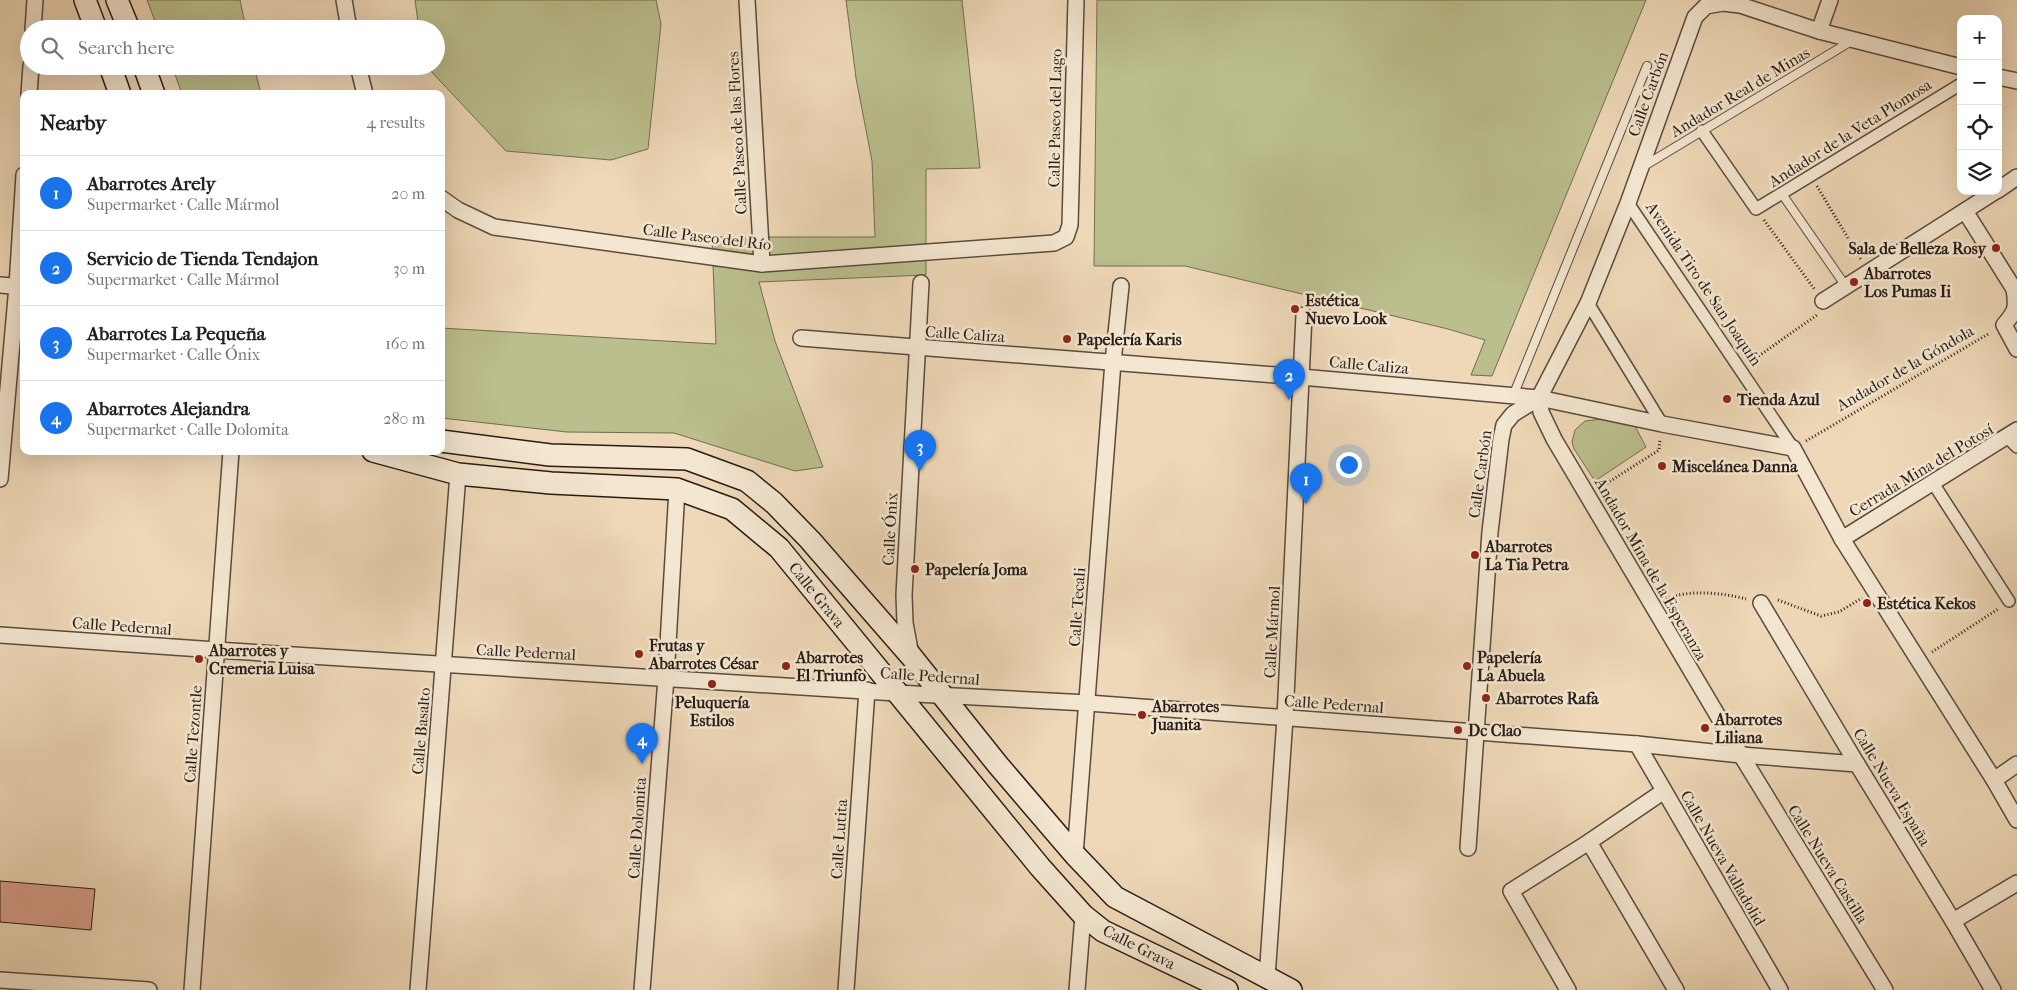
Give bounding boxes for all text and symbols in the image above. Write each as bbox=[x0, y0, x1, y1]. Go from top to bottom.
map controls bbox=[1957, 15, 2002, 195]
button: + bbox=[1957, 15, 2002, 60]
search box bbox=[20, 20, 445, 75]
icon: search bbox=[38, 34, 66, 62]
text: Search here bbox=[78, 37, 174, 59]
street label: Andador Real de Minas bbox=[1666, 43, 1813, 142]
street label: Calle Carbón bbox=[1624, 48, 1672, 139]
street label: Calle Paseo del Lago bbox=[1044, 49, 1066, 187]
street label: Calle Paseo de las Flores bbox=[723, 51, 751, 215]
button: − bbox=[1957, 60, 2002, 105]
street label: Andador de la Veta Plomosa bbox=[1764, 75, 1935, 192]
button: locate bbox=[1957, 105, 2002, 150]
text: Nearby bbox=[40, 111, 106, 135]
text: 4 results bbox=[367, 113, 425, 132]
button: layers bbox=[1957, 150, 2002, 195]
text: Abarrotes Arely bbox=[87, 173, 216, 195]
text: 1 bbox=[53, 184, 59, 203]
text: 20 m bbox=[391, 184, 425, 203]
text: Supermarket · Calle Mármol bbox=[87, 195, 279, 214]
street label: Avenida Tiro de San Joaquín bbox=[1641, 198, 1766, 370]
street label: Calle Paseo del Río bbox=[642, 220, 772, 254]
place label: Sala de Belleza Rosy bbox=[1848, 239, 1987, 259]
marker: Sala de Belleza Rosy bbox=[1990, 242, 2002, 254]
text: Servicio de Tienda Tendajon bbox=[87, 248, 318, 270]
text: 2 bbox=[52, 259, 60, 278]
text: 30 m bbox=[393, 259, 425, 278]
place label: Abarrotes Los Pumas Ii bbox=[1863, 264, 1951, 301]
text: Supermarket · Calle Mármol bbox=[87, 270, 279, 289]
marker: Abarrotes Los Pumas Ii bbox=[1848, 276, 1860, 288]
place label: Estética Nuevo Look bbox=[1305, 291, 1388, 328]
marker: Estética Nuevo Look bbox=[1289, 303, 1301, 315]
street label: Andador de la Góndola bbox=[1832, 321, 1977, 415]
street label: Calle Caliza bbox=[924, 322, 1006, 346]
text: Abarrotes La Pequeña bbox=[87, 323, 265, 345]
place label: Papelería Karis bbox=[1077, 330, 1182, 350]
marker: Papelería Karis bbox=[1061, 333, 1073, 345]
text: 3 bbox=[53, 334, 59, 353]
text: 160 m bbox=[385, 334, 425, 353]
text: Supermarket · Calle Ónix bbox=[87, 345, 260, 364]
street label: Calle Caliza bbox=[1328, 352, 1410, 378]
pin: 2 bbox=[1273, 359, 1305, 400]
place label: Tienda Azul bbox=[1736, 390, 1820, 409]
marker: Tienda Azul bbox=[1721, 393, 1733, 405]
text: Abarrotes Alejandra bbox=[87, 398, 250, 420]
text: 4 bbox=[51, 409, 61, 428]
text: 280 m bbox=[383, 409, 425, 428]
street label: Cerrada Mina del Potosí bbox=[1845, 419, 1997, 521]
text: Supermarket · Calle Dolomita bbox=[87, 420, 289, 439]
street label: Calle Carbón bbox=[1464, 428, 1496, 519]
pin: 3 bbox=[904, 430, 936, 471]
your location bbox=[1336, 452, 1362, 478]
place label: Miscelánea Danna bbox=[1671, 457, 1798, 476]
marker: Miscelánea Danna bbox=[1656, 460, 1668, 472]
pin: 1 bbox=[1290, 463, 1322, 504]
street label: Andador Mina de la Esperanza bbox=[1590, 473, 1711, 664]
street label: Calle Ónix bbox=[878, 491, 901, 566]
place label: Abarrotes La Tia Petra bbox=[1484, 537, 1569, 574]
marker: Abarrotes La Tia Petra bbox=[1469, 549, 1481, 561]
street label: Calle Grava bbox=[785, 558, 850, 632]
place label: Papelería Joma bbox=[925, 560, 1028, 580]
marker: Papelería Joma bbox=[909, 563, 921, 575]
street label: Calle Tecali bbox=[1065, 567, 1089, 647]
street label: Calle Mármol bbox=[1260, 585, 1284, 679]
place label: Estética Kekos bbox=[1877, 594, 1976, 613]
marker: Estética Kekos bbox=[1861, 597, 1873, 609]
street label: Calle Pedernal bbox=[71, 613, 173, 639]
place label: Frutas y Abarrotes César bbox=[648, 636, 760, 673]
street label: Calle Pedernal bbox=[476, 640, 577, 664]
place label: Abarrotes y Cremeria Luisa bbox=[208, 641, 315, 678]
marker: Frutas y Abarrotes César bbox=[633, 648, 645, 660]
place label: Abarrotes El Triunfo bbox=[795, 648, 866, 685]
place label: Papelería La Abuela bbox=[1477, 648, 1545, 685]
marker: Abarrotes y Cremeria Luisa bbox=[193, 653, 205, 665]
marker: Abarrotes El Triunfo bbox=[780, 660, 792, 672]
marker: Papelería La Abuela bbox=[1461, 660, 1473, 672]
street label: Calle Pedernal bbox=[879, 663, 981, 689]
marker: Peluquería Estilos bbox=[706, 678, 718, 690]
street label: Calle Tezontle bbox=[180, 684, 206, 783]
street label: Calle Basalto bbox=[408, 687, 434, 775]
place label: Abarrotes Rafa bbox=[1495, 689, 1599, 708]
street label: Calle Pedernal bbox=[1283, 691, 1385, 717]
marker: Abarrotes Rafa bbox=[1480, 692, 1492, 704]
place label: Peluquería Estilos bbox=[675, 693, 750, 730]
place label: Abarrotes Juanita bbox=[1150, 697, 1219, 735]
marker: Abarrotes Juanita bbox=[1136, 709, 1148, 721]
place label: Abarrotes Liliana bbox=[1714, 710, 1782, 747]
place label: Dc Clao bbox=[1468, 721, 1521, 740]
marker: Abarrotes Liliana bbox=[1699, 722, 1711, 734]
pin: 4 bbox=[626, 723, 658, 764]
marker: Dc Clao bbox=[1452, 724, 1464, 736]
street label: Calle Nueva España bbox=[1849, 725, 1935, 850]
street label: Calle Dolomita bbox=[624, 776, 650, 879]
street label: Calle Nueva Valladolid bbox=[1677, 787, 1770, 929]
street label: Calle Lutita bbox=[827, 798, 851, 880]
street label: Calle Nueva Castilla bbox=[1784, 801, 1872, 927]
street label: Calle Grava bbox=[1100, 921, 1179, 974]

